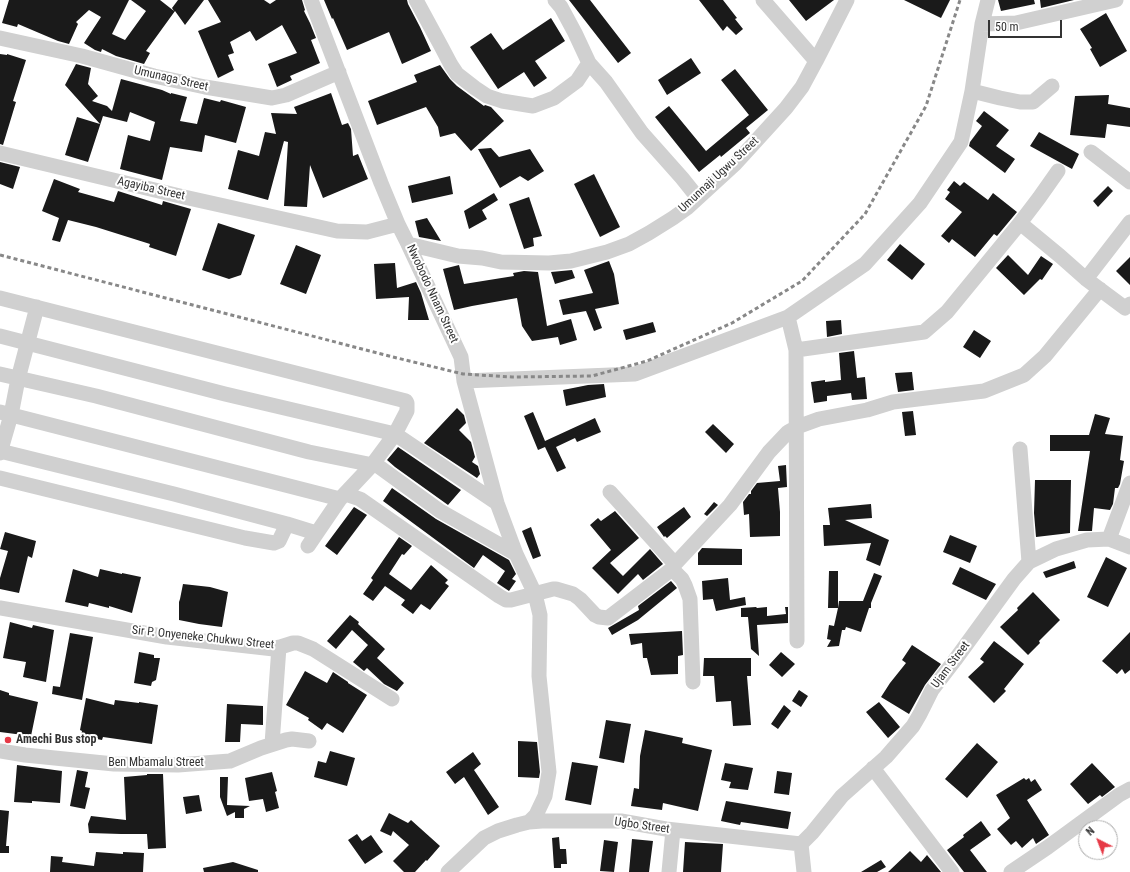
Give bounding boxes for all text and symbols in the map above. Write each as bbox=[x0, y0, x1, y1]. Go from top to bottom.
scale bar bbox=[990, 12, 1064, 38]
text: 50 m bbox=[995, 20, 1019, 34]
street label: Umunaga Street bbox=[133, 63, 209, 95]
street label: Umunnaji Ugwu Street bbox=[676, 134, 762, 216]
street label: Agayiba Street bbox=[116, 174, 186, 204]
street label: Nwobodo Nnam Street bbox=[403, 243, 461, 345]
street label: Sir P. Onyeneke Chukwu Street bbox=[131, 623, 275, 653]
street label: Ujam Street bbox=[929, 639, 973, 691]
place label: Amechi Bus stop bbox=[16, 733, 96, 747]
marker: Amechi Bus stop bbox=[3, 735, 13, 745]
street label: Ben Mbamalu Street bbox=[108, 756, 204, 770]
street label: Ugbo Street bbox=[614, 815, 670, 837]
north arrow bbox=[1078, 820, 1118, 860]
text: N bbox=[1083, 824, 1097, 839]

